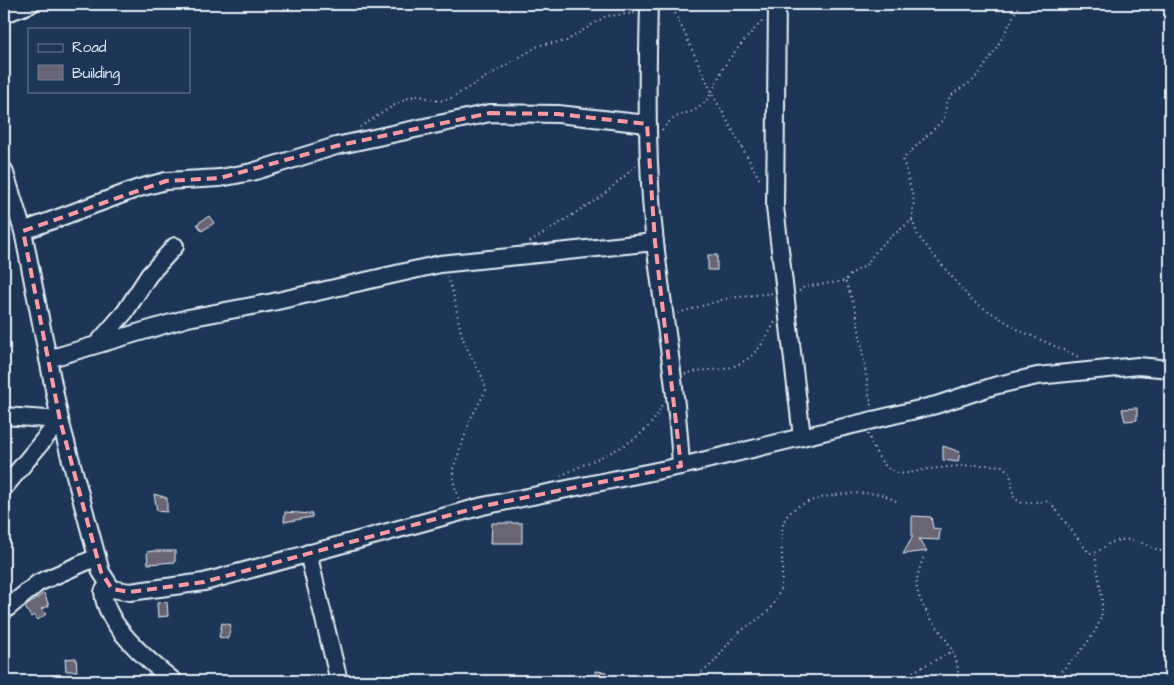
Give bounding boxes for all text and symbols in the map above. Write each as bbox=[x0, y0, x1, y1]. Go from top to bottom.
legend bbox=[28, 28, 190, 92]
text: Road bbox=[72, 37, 107, 58]
text: Building bbox=[72, 63, 120, 85]

